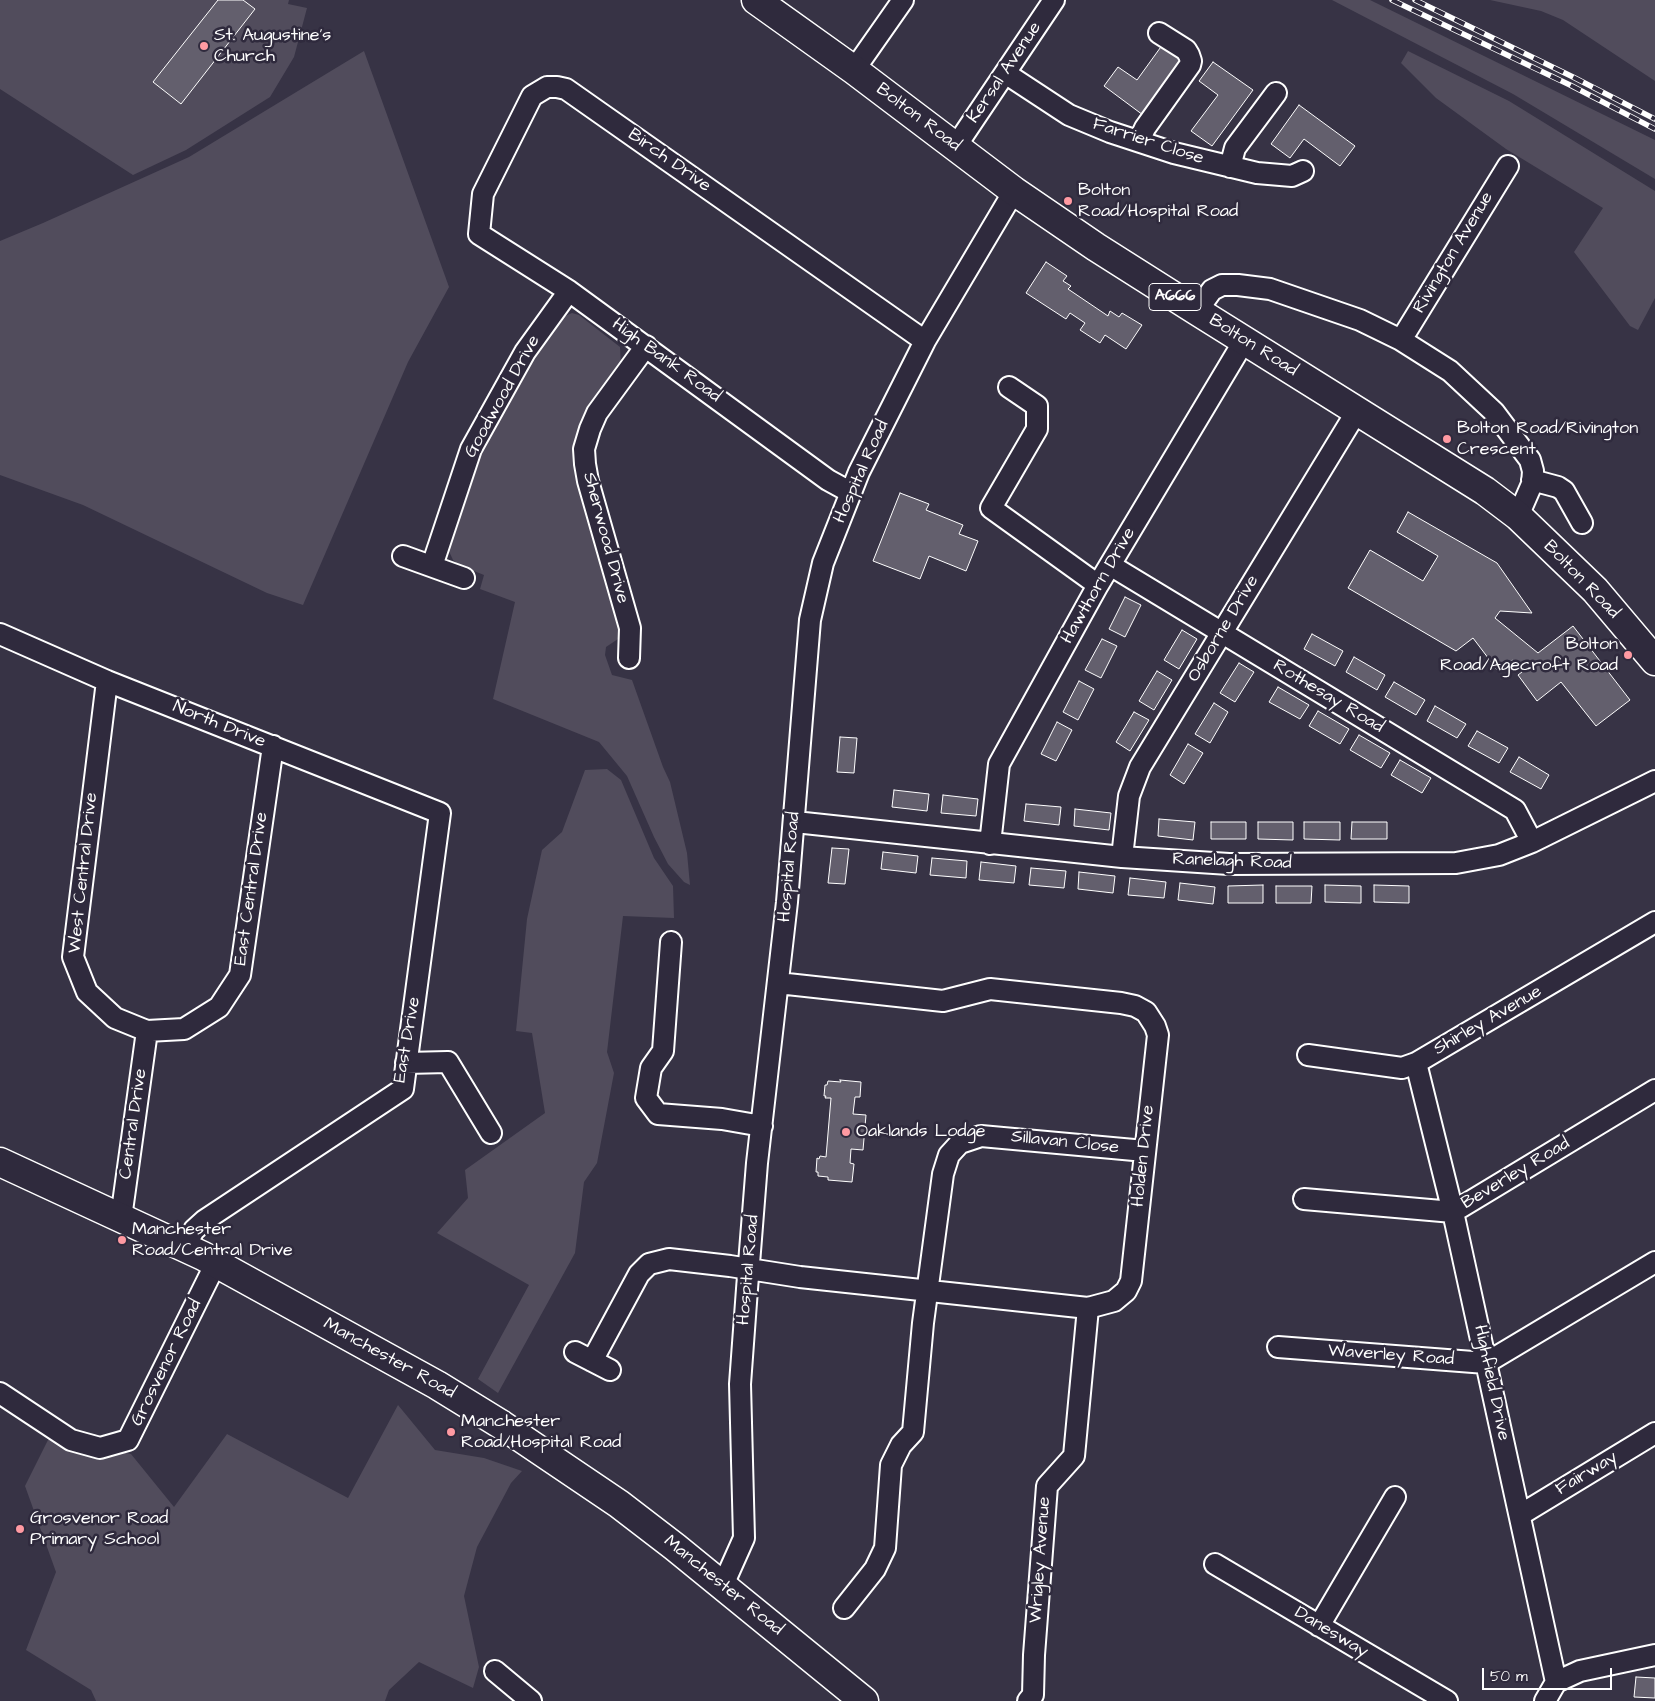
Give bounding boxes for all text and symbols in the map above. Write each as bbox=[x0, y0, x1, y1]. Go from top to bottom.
street label: Kersal Avenue bbox=[963, 18, 1047, 128]
place label: St. Augustine's Church bbox=[214, 25, 331, 68]
marker: St. Augustine's Church bbox=[198, 40, 210, 52]
street label: Bolton Road bbox=[871, 79, 965, 157]
street label: Farrier Close bbox=[1090, 114, 1206, 170]
street label: Birch Drive bbox=[623, 125, 715, 197]
place label: Bolton Road/Hospital Road bbox=[1078, 180, 1238, 222]
street label: Rivington Avenue bbox=[1409, 188, 1499, 318]
marker: Bolton Road/Hospital Road bbox=[1062, 195, 1074, 207]
road number: A666 bbox=[1149, 284, 1201, 310]
street label: Bolton Road bbox=[1205, 310, 1301, 382]
street label: High Bank Road bbox=[607, 314, 725, 408]
street label: Goodwood Drive bbox=[460, 332, 546, 462]
street label: Hospital Road bbox=[830, 417, 894, 527]
place label: Bolton Road/Rivington Crescent bbox=[1457, 418, 1638, 460]
marker: Bolton Road/Rivington Crescent bbox=[1441, 433, 1453, 445]
street label: Sherwood Drive bbox=[577, 470, 633, 606]
street label: Hawthorn Drive bbox=[1057, 524, 1141, 648]
street label: Bolton Road bbox=[1538, 536, 1624, 624]
street label: Osborne Drive bbox=[1184, 572, 1264, 686]
place label: Bolton Road/Agecroft Road bbox=[1440, 634, 1618, 676]
marker: Bolton Road/Agecroft Road bbox=[1622, 649, 1634, 661]
street label: Rothesay Road bbox=[1269, 655, 1387, 739]
street label: North Drive bbox=[169, 697, 269, 753]
street label: West Central Drive bbox=[65, 792, 103, 954]
street label: East Central Drive bbox=[231, 811, 273, 967]
street label: Hospital Road bbox=[774, 811, 806, 923]
street label: Ranelagh Road bbox=[1172, 849, 1292, 875]
street label: Shirley Avenue bbox=[1430, 981, 1546, 1061]
street label: East Drive bbox=[390, 995, 426, 1085]
street label: Central Drive bbox=[116, 1067, 152, 1181]
street label: Holden Drive bbox=[1128, 1104, 1160, 1208]
place label: Oaklands Lodge bbox=[856, 1121, 986, 1143]
marker: Oaklands Lodge bbox=[840, 1126, 852, 1138]
street label: Sillavan Close bbox=[1010, 1127, 1120, 1159]
street label: Beverley Road bbox=[1458, 1133, 1574, 1215]
street label: Hospital Road bbox=[733, 1214, 765, 1326]
place label: Manchester Road/Central Drive bbox=[132, 1219, 293, 1262]
marker: Manchester Road/Central Drive bbox=[116, 1234, 128, 1246]
street label: Grosvenor Road bbox=[127, 1296, 207, 1430]
street label: Manchester Road bbox=[319, 1314, 459, 1404]
street label: Highfield Drive bbox=[1468, 1323, 1514, 1443]
street label: Waverley Road bbox=[1327, 1341, 1455, 1371]
place label: Manchester Road/Hospital Road bbox=[461, 1411, 621, 1454]
marker: Manchester Road/Hospital Road bbox=[445, 1426, 457, 1438]
street label: Fairway bbox=[1552, 1447, 1622, 1501]
street label: Wrigley Avenue bbox=[1026, 1496, 1056, 1624]
place label: Grosvenor Road Primary School bbox=[30, 1508, 168, 1550]
marker: Grosvenor Road Primary School bbox=[14, 1523, 26, 1535]
street label: Manchester Road bbox=[659, 1531, 787, 1641]
street label: Danesway bbox=[1290, 1603, 1372, 1663]
scale bar bbox=[1485, 1658, 1615, 1690]
text: 50 m bbox=[1490, 1666, 1528, 1687]

